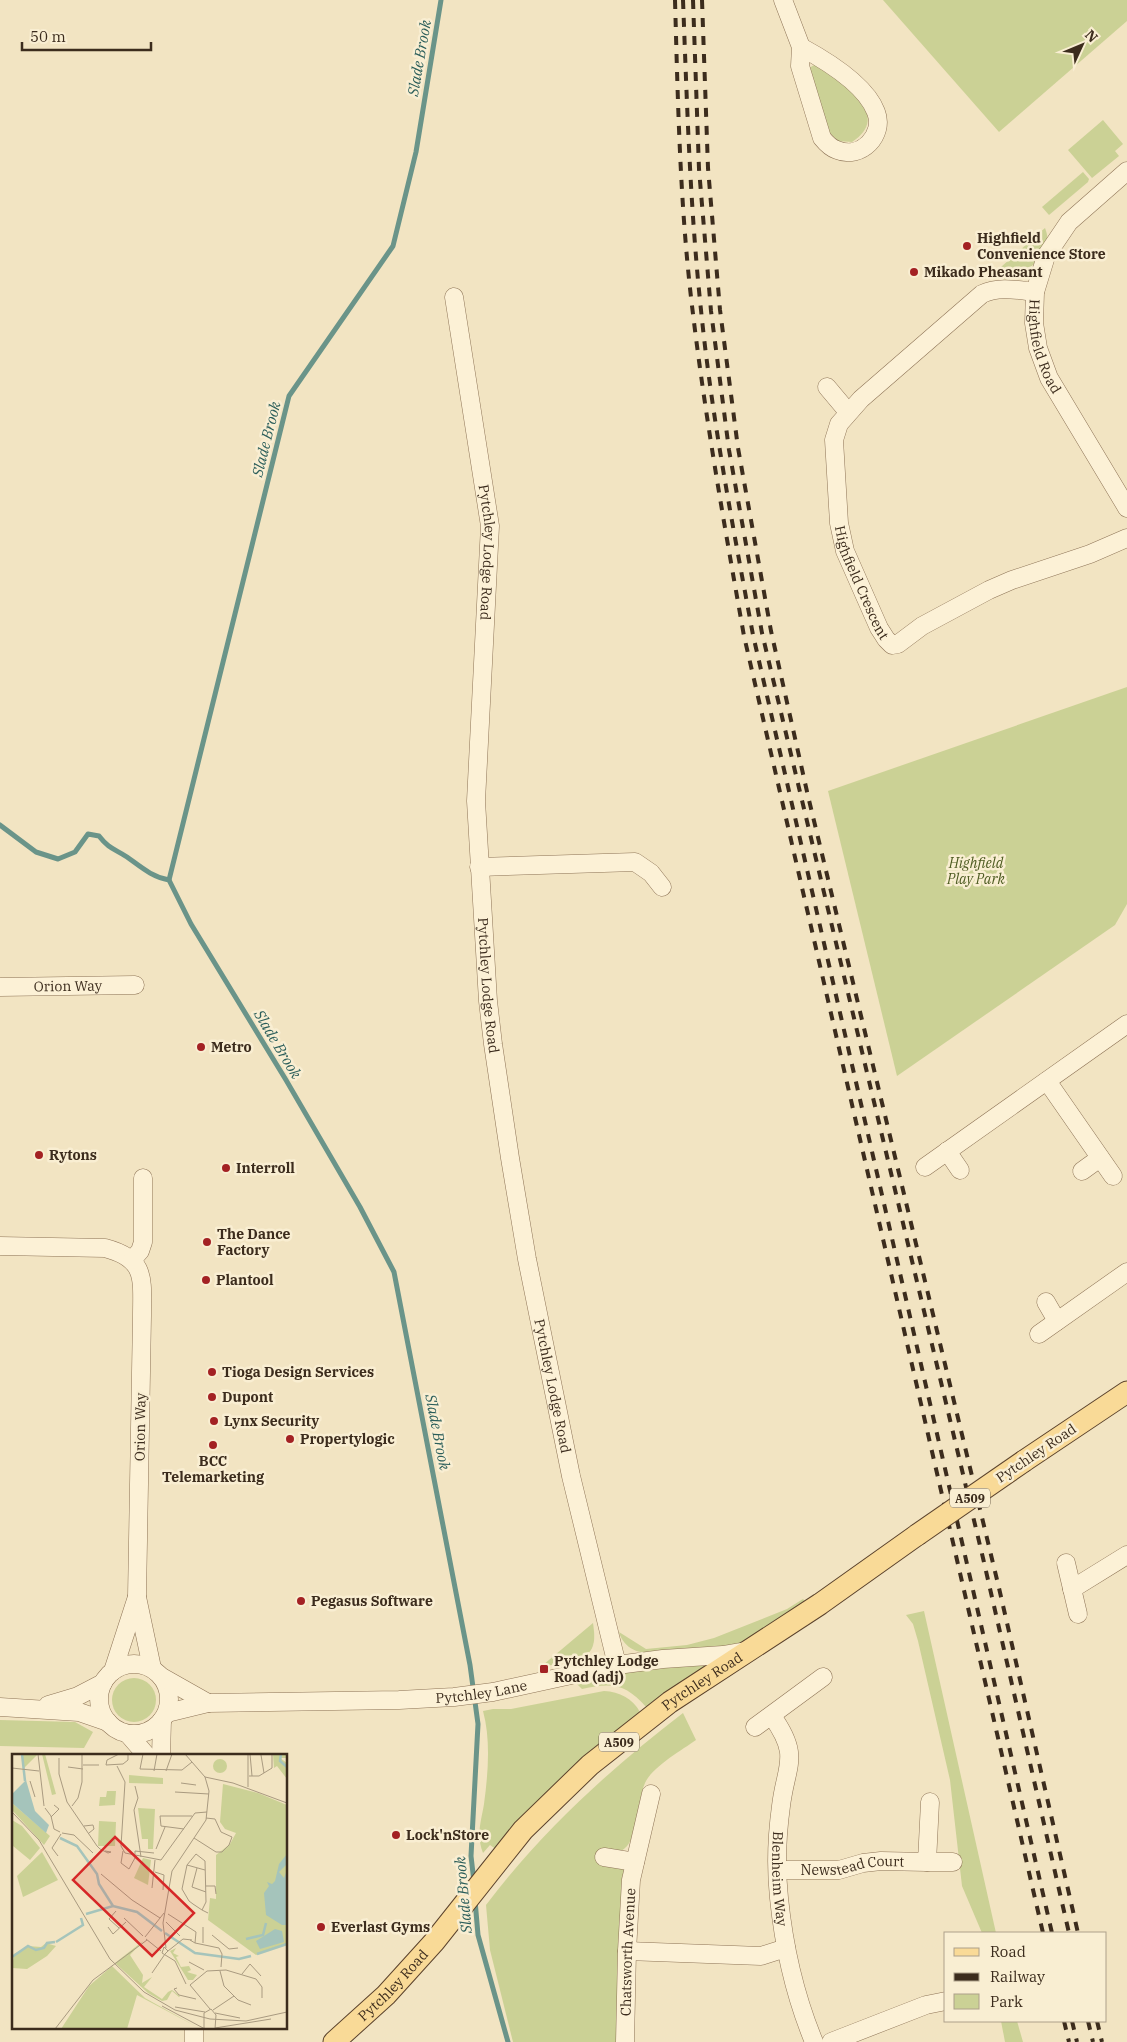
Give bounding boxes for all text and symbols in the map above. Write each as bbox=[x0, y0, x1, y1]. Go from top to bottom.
water label: Slade Brook bbox=[403, 18, 435, 99]
scale bar bbox=[22, 20, 151, 52]
north arrow bbox=[1057, 20, 1107, 70]
text: N bbox=[1081, 26, 1102, 46]
text: 50 m bbox=[30, 27, 66, 46]
place label: Highfield Convenience Store bbox=[977, 229, 1106, 263]
marker: Highfield Convenience Store bbox=[961, 240, 973, 252]
place label: Mikado Pheasant bbox=[924, 263, 1042, 281]
marker: Mikado Pheasant bbox=[908, 266, 920, 278]
street label: Highfield Road bbox=[1025, 299, 1066, 397]
water label: Slade Brook bbox=[247, 399, 285, 480]
street label: Pytchley Lodge Road bbox=[475, 483, 499, 621]
street label: Highfield Crescent bbox=[831, 524, 893, 643]
park label: Highfield Play Park bbox=[946, 854, 1006, 888]
street label: Pytchley Lodge Road bbox=[474, 917, 503, 1055]
street label: Orion Way bbox=[34, 976, 103, 995]
water label: Slade Brook bbox=[249, 1005, 306, 1082]
place label: Metro bbox=[211, 1038, 252, 1056]
marker: Metro bbox=[195, 1041, 207, 1053]
place label: Rytons bbox=[49, 1146, 97, 1164]
marker: Rytons bbox=[33, 1149, 45, 1161]
place label: Interroll bbox=[236, 1159, 295, 1177]
marker: Interroll bbox=[220, 1162, 232, 1174]
place label: The Dance Factory bbox=[217, 1225, 291, 1259]
marker: The Dance Factory bbox=[201, 1236, 213, 1248]
place label: Plantool bbox=[216, 1271, 274, 1289]
marker: Plantool bbox=[200, 1274, 212, 1286]
street label: Pytchley Lodge Road bbox=[530, 1317, 575, 1455]
place label: Tioga Design Services bbox=[222, 1363, 374, 1381]
marker: Tioga Design Services bbox=[206, 1366, 218, 1378]
place label: Dupont bbox=[222, 1388, 273, 1406]
marker: Dupont bbox=[206, 1391, 218, 1403]
water label: Slade Brook bbox=[421, 1391, 455, 1472]
street label: Orion Way bbox=[130, 1392, 150, 1461]
place label: Lynx Security bbox=[224, 1412, 319, 1430]
marker: Lynx Security bbox=[208, 1415, 220, 1427]
street label: Pytchley Road bbox=[992, 1419, 1080, 1486]
place label: Propertylogic bbox=[300, 1430, 395, 1448]
marker: Propertylogic bbox=[284, 1433, 296, 1445]
marker: BCC Telemarketing bbox=[207, 1439, 219, 1451]
place label: BCC Telemarketing bbox=[162, 1452, 265, 1486]
road number: A509 bbox=[950, 1489, 990, 1508]
place label: Pegasus Software bbox=[311, 1592, 433, 1610]
marker: Pegasus Software bbox=[295, 1595, 307, 1607]
street label: Pytchley Road bbox=[658, 1648, 746, 1714]
place label: Pytchley Lodge Road (adj) bbox=[554, 1652, 659, 1686]
marker: Pytchley Lodge Road (adj) bbox=[538, 1663, 550, 1675]
street label: Pytchley Lane bbox=[435, 1676, 529, 1707]
road number: A509 bbox=[599, 1732, 639, 1751]
inset map bbox=[12, 1754, 288, 2030]
place label: Lock'nStore bbox=[406, 1826, 489, 1844]
marker: Lock'nStore bbox=[390, 1829, 402, 1841]
street label: Blenheim Way bbox=[768, 1831, 791, 1928]
street label: Newstead Court bbox=[801, 1852, 905, 1879]
water label: Slade Brook bbox=[450, 1856, 476, 1935]
street label: Chatsworth Avenue bbox=[617, 1887, 640, 2016]
place label: Everlast Gyms bbox=[331, 1918, 430, 1936]
marker: Everlast Gyms bbox=[315, 1921, 327, 1933]
legend bbox=[944, 1932, 1107, 2022]
text: Road bbox=[990, 1942, 1026, 1961]
street label: Pytchley Road bbox=[354, 1945, 432, 2025]
text: Railway bbox=[990, 1967, 1045, 1986]
text: Park bbox=[990, 1992, 1023, 2011]

